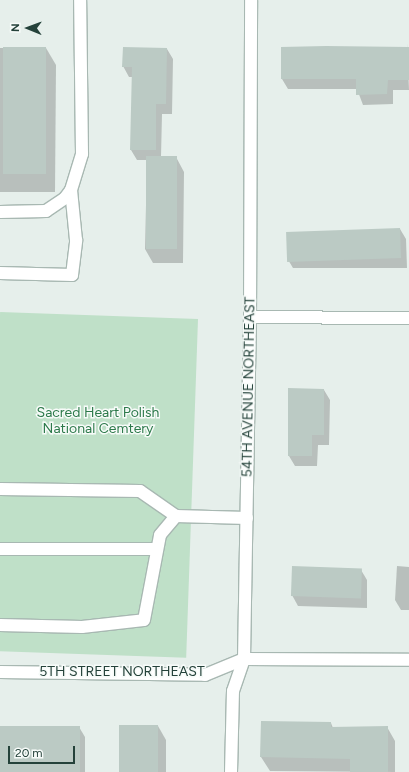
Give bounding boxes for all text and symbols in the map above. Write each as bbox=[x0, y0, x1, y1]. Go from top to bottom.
north arrow bbox=[8, 8, 48, 48]
text: N bbox=[9, 23, 22, 32]
street label: 54TH AVENUE NORTHEAST bbox=[239, 297, 259, 477]
park label: Sacred Heart Polish National Cemtery bbox=[37, 405, 159, 438]
street label: 5TH STREET NORTHEAST bbox=[39, 664, 205, 680]
scale bar bbox=[10, 738, 77, 764]
text: 20 m bbox=[15, 746, 43, 760]

